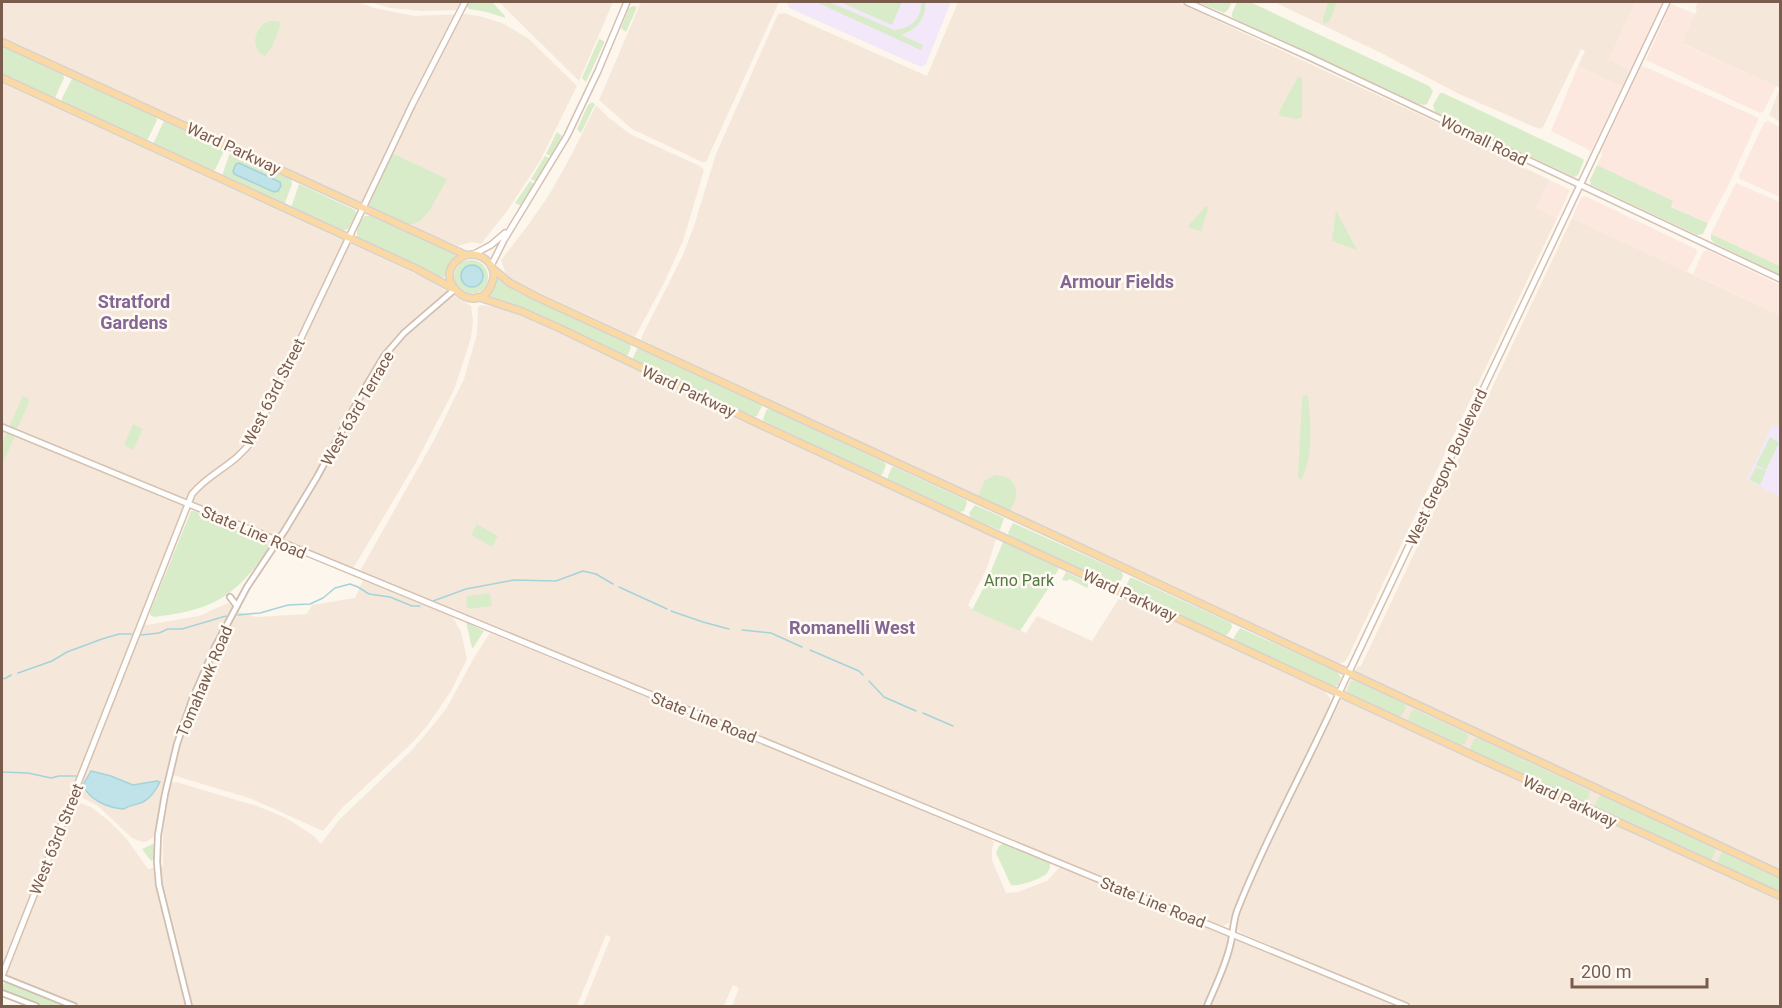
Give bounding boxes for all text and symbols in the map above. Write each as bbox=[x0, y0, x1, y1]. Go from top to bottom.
street label: Wornall Road bbox=[1437, 111, 1530, 170]
street label: Ward Parkway bbox=[184, 118, 284, 179]
district label: Armour Fields bbox=[1060, 271, 1174, 292]
district label: Stratford Gardens bbox=[98, 291, 170, 333]
street label: West 63rd Street bbox=[238, 335, 309, 449]
street label: West 63rd Terrace bbox=[317, 348, 398, 469]
street label: Ward Parkway bbox=[639, 361, 739, 422]
street label: West Gregory Boulevard bbox=[1402, 386, 1491, 549]
street label: State Line Road bbox=[199, 502, 309, 563]
street label: Ward Parkway bbox=[1080, 565, 1180, 626]
park label: Arno Park bbox=[984, 571, 1055, 590]
district label: Romanelli West bbox=[789, 617, 915, 638]
street label: Tomahawk Road bbox=[172, 623, 236, 740]
street label: State Line Road bbox=[648, 688, 759, 747]
street label: Ward Parkway bbox=[1520, 771, 1620, 832]
street label: West 63rd Street bbox=[25, 781, 87, 898]
street label: State Line Road bbox=[1097, 873, 1208, 932]
scale bar bbox=[1572, 951, 1707, 989]
text: 200 m bbox=[1581, 961, 1632, 982]

